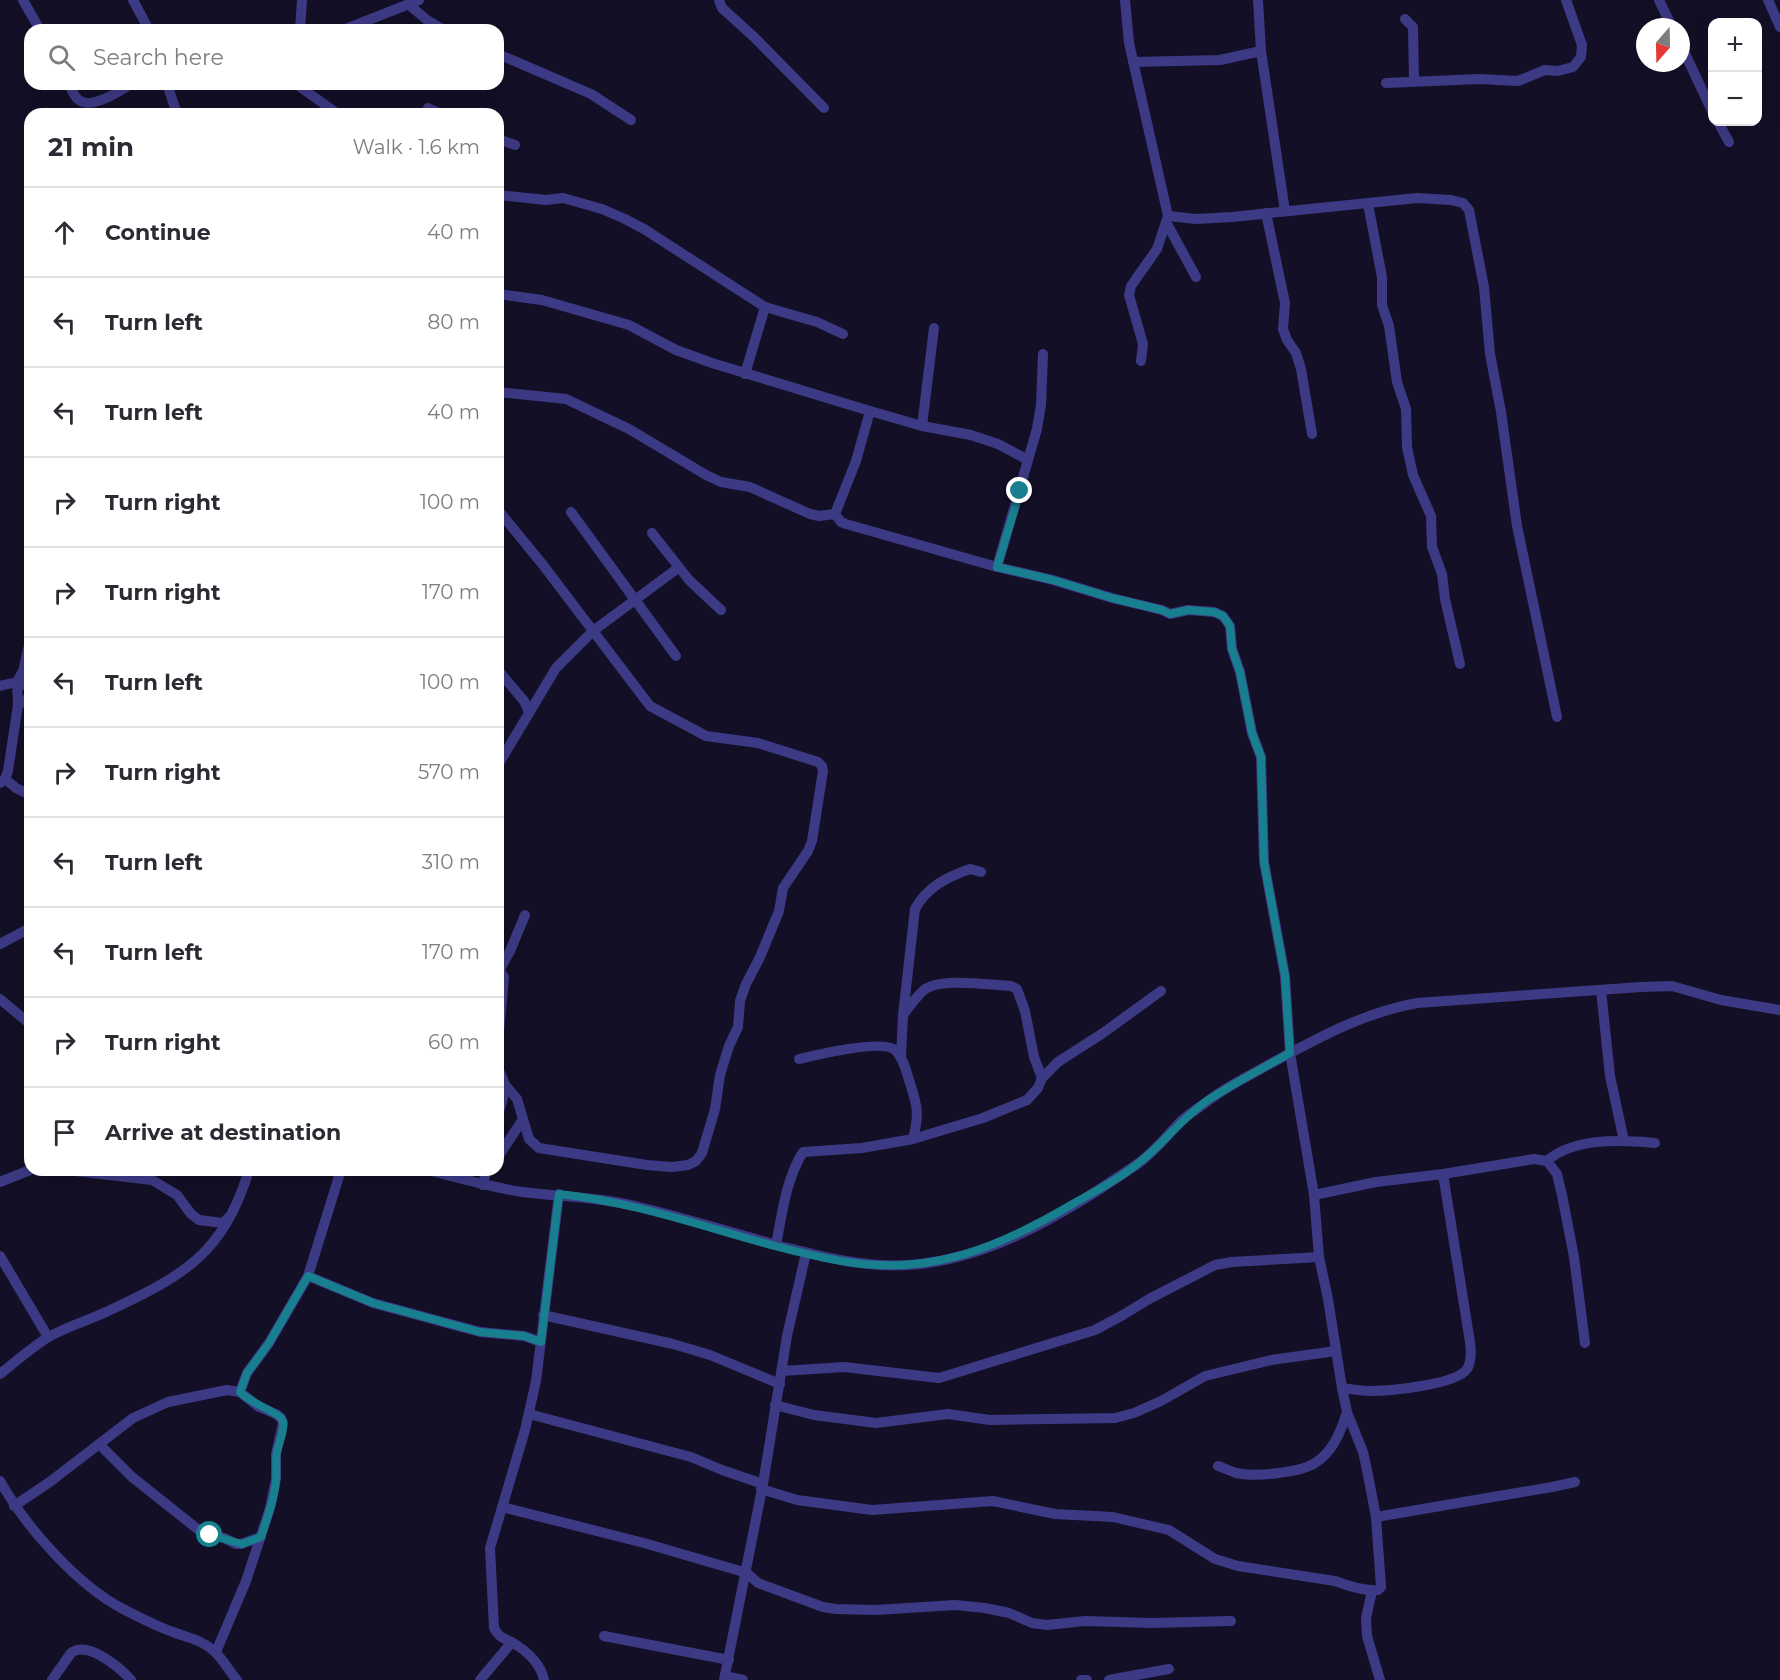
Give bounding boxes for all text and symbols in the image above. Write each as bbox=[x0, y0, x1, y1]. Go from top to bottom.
north arrow bbox=[1636, 18, 1690, 72]
map controls bbox=[1708, 18, 1762, 126]
button: + bbox=[1708, 18, 1762, 72]
search box bbox=[24, 24, 504, 90]
icon: search bbox=[45, 41, 78, 74]
text: Search here bbox=[93, 44, 224, 71]
button: − bbox=[1708, 72, 1762, 126]
text: 21 min bbox=[48, 131, 134, 163]
text: Walk · 1.6 km bbox=[353, 135, 480, 159]
icon: ahead bbox=[48, 216, 81, 249]
text: Continue bbox=[105, 219, 211, 246]
text: 40 m bbox=[427, 220, 480, 244]
icon: left bbox=[48, 306, 81, 339]
text: Turn left bbox=[105, 309, 203, 336]
text: 80 m bbox=[428, 310, 480, 334]
icon: left bbox=[48, 396, 81, 429]
text: Turn left bbox=[105, 399, 203, 426]
text: 40 m bbox=[427, 400, 480, 424]
route end bbox=[1006, 477, 1032, 503]
icon: right bbox=[48, 486, 81, 519]
text: Turn right bbox=[105, 489, 220, 516]
text: 100 m bbox=[420, 490, 480, 514]
icon: right bbox=[48, 576, 81, 609]
text: Turn right bbox=[105, 579, 220, 606]
text: 170 m bbox=[422, 580, 480, 604]
icon: left bbox=[48, 666, 81, 699]
text: Turn left bbox=[105, 669, 203, 696]
text: 100 m bbox=[420, 670, 480, 694]
icon: right bbox=[48, 756, 81, 789]
text: Turn right bbox=[105, 759, 220, 786]
text: 570 m bbox=[418, 760, 480, 784]
icon: left bbox=[48, 846, 81, 879]
text: Turn left bbox=[105, 849, 203, 876]
text: 310 m bbox=[422, 850, 480, 874]
icon: left bbox=[48, 936, 81, 969]
text: Turn left bbox=[105, 939, 203, 966]
text: 170 m bbox=[422, 940, 480, 964]
icon: right bbox=[48, 1026, 81, 1059]
text: Turn right bbox=[105, 1029, 220, 1056]
text: 60 m bbox=[428, 1030, 480, 1054]
icon: arrive bbox=[48, 1116, 81, 1149]
text: Arrive at destination bbox=[105, 1119, 341, 1146]
route start bbox=[196, 1521, 222, 1547]

